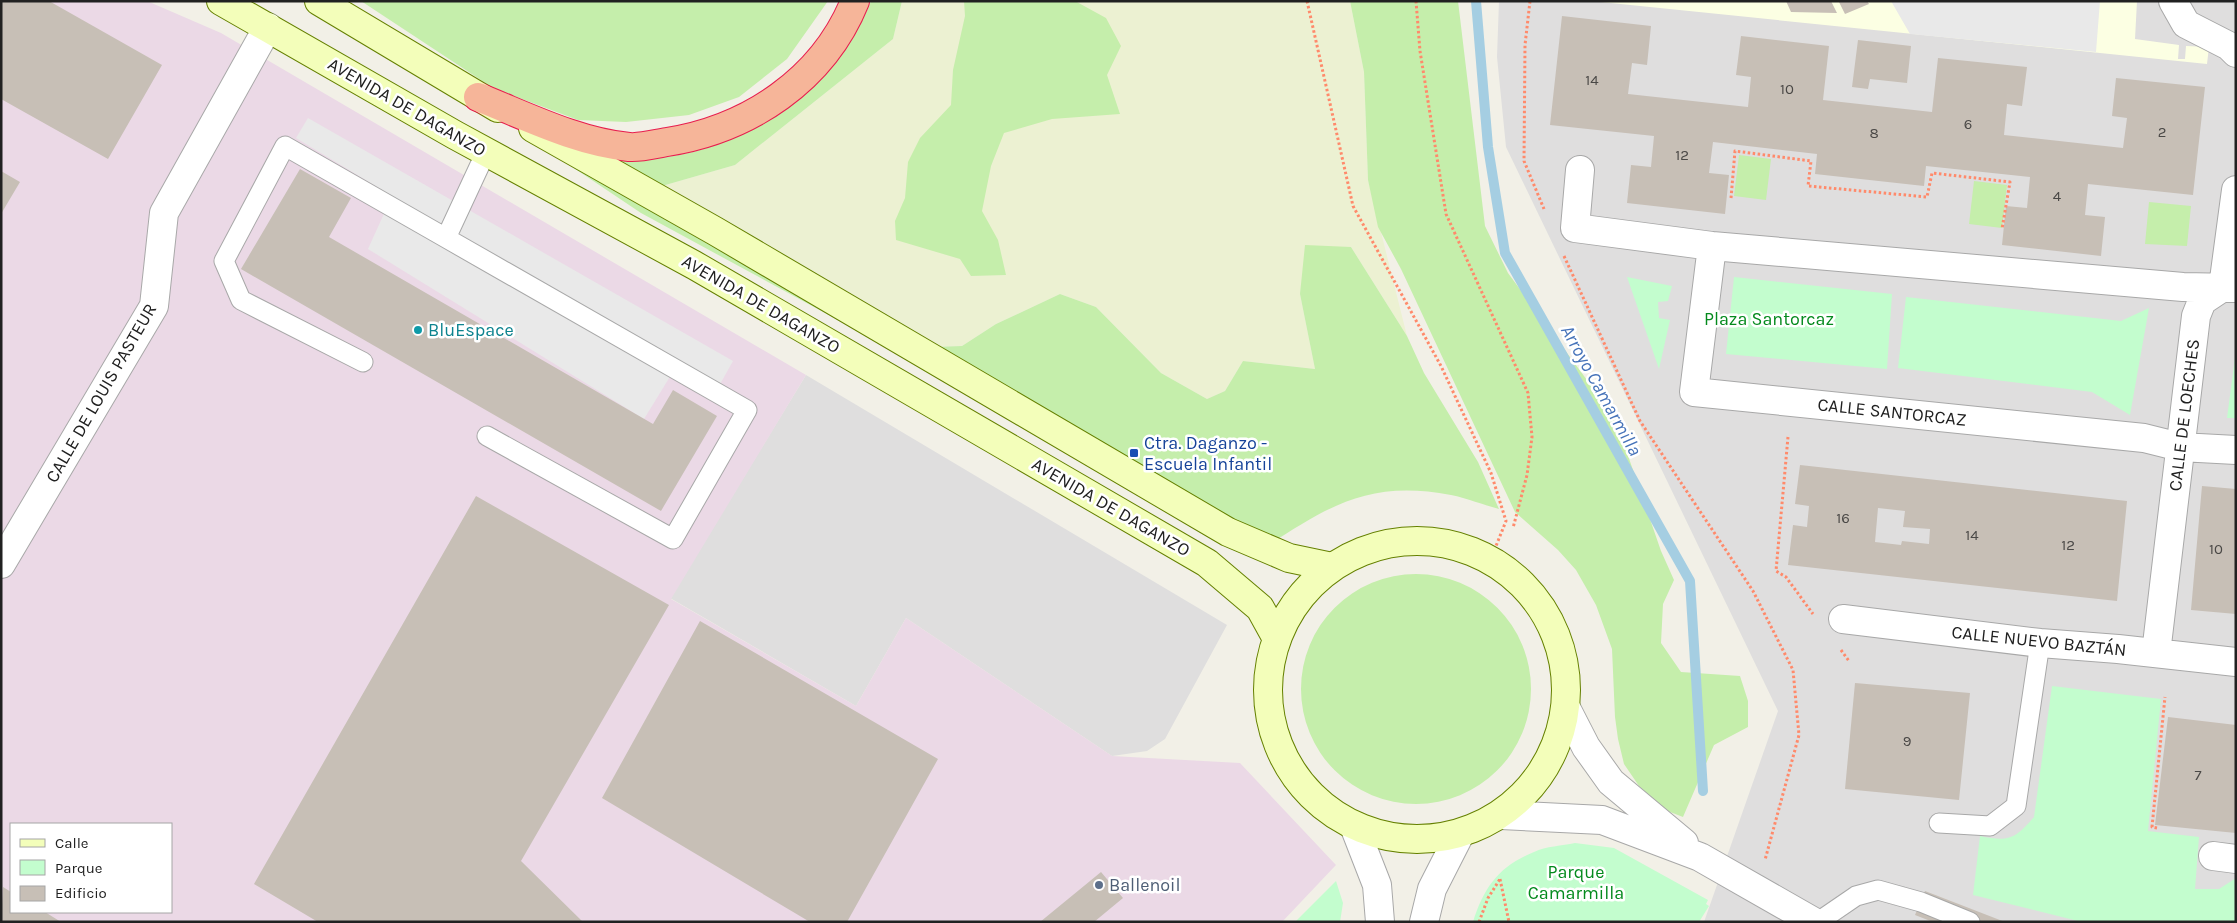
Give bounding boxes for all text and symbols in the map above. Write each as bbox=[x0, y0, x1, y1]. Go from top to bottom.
street label: AVENIDA DE DAGANZO bbox=[324, 53, 490, 161]
house number: 14 bbox=[1585, 71, 1599, 89]
house number: 10 bbox=[1780, 80, 1794, 98]
house number: 6 bbox=[1964, 115, 1972, 133]
house number: 2 bbox=[2158, 123, 2166, 141]
house number: 8 bbox=[1869, 124, 1879, 142]
house number: 12 bbox=[1675, 146, 1689, 164]
house number: 4 bbox=[2053, 187, 2062, 205]
street label: AVENIDA DE DAGANZO bbox=[678, 250, 844, 358]
street label: CALLE DE LOUIS PASTEUR bbox=[41, 299, 161, 487]
park label: Plaza Santorcaz bbox=[1704, 308, 1834, 330]
place label: BluEspace bbox=[428, 319, 514, 341]
water label: Arroyo Camarmilla bbox=[1556, 321, 1646, 460]
marker: BluEspace bbox=[412, 324, 424, 336]
street label: CALLE DE LOECHES bbox=[2164, 338, 2204, 492]
street label: CALLE SANTORCAZ bbox=[1816, 393, 1968, 431]
place label: Ctra. Daganzo - Escuela Infantil bbox=[1144, 432, 1272, 475]
marker: Ctra. Daganzo - Escuela Infantil bbox=[1128, 447, 1140, 459]
street label: AVENIDA DE DAGANZO bbox=[1028, 453, 1194, 561]
house number: 16 bbox=[1836, 509, 1850, 527]
house number: 14 bbox=[1965, 526, 1979, 544]
house number: 12 bbox=[2061, 536, 2075, 554]
house number: 10 bbox=[2209, 540, 2223, 558]
street label: CALLE NUEVO BAZTÁN bbox=[1950, 620, 2128, 661]
house number: 9 bbox=[1903, 732, 1911, 750]
house number: 7 bbox=[2194, 766, 2202, 784]
legend bbox=[10, 823, 172, 913]
text: Calle bbox=[55, 834, 89, 852]
text: Parque bbox=[55, 859, 103, 877]
park label: Parque Camarmilla bbox=[1528, 861, 1624, 904]
place label: Ballenoil bbox=[1109, 874, 1181, 896]
marker: Ballenoil bbox=[1093, 879, 1105, 891]
text: Edificio bbox=[55, 884, 107, 902]

